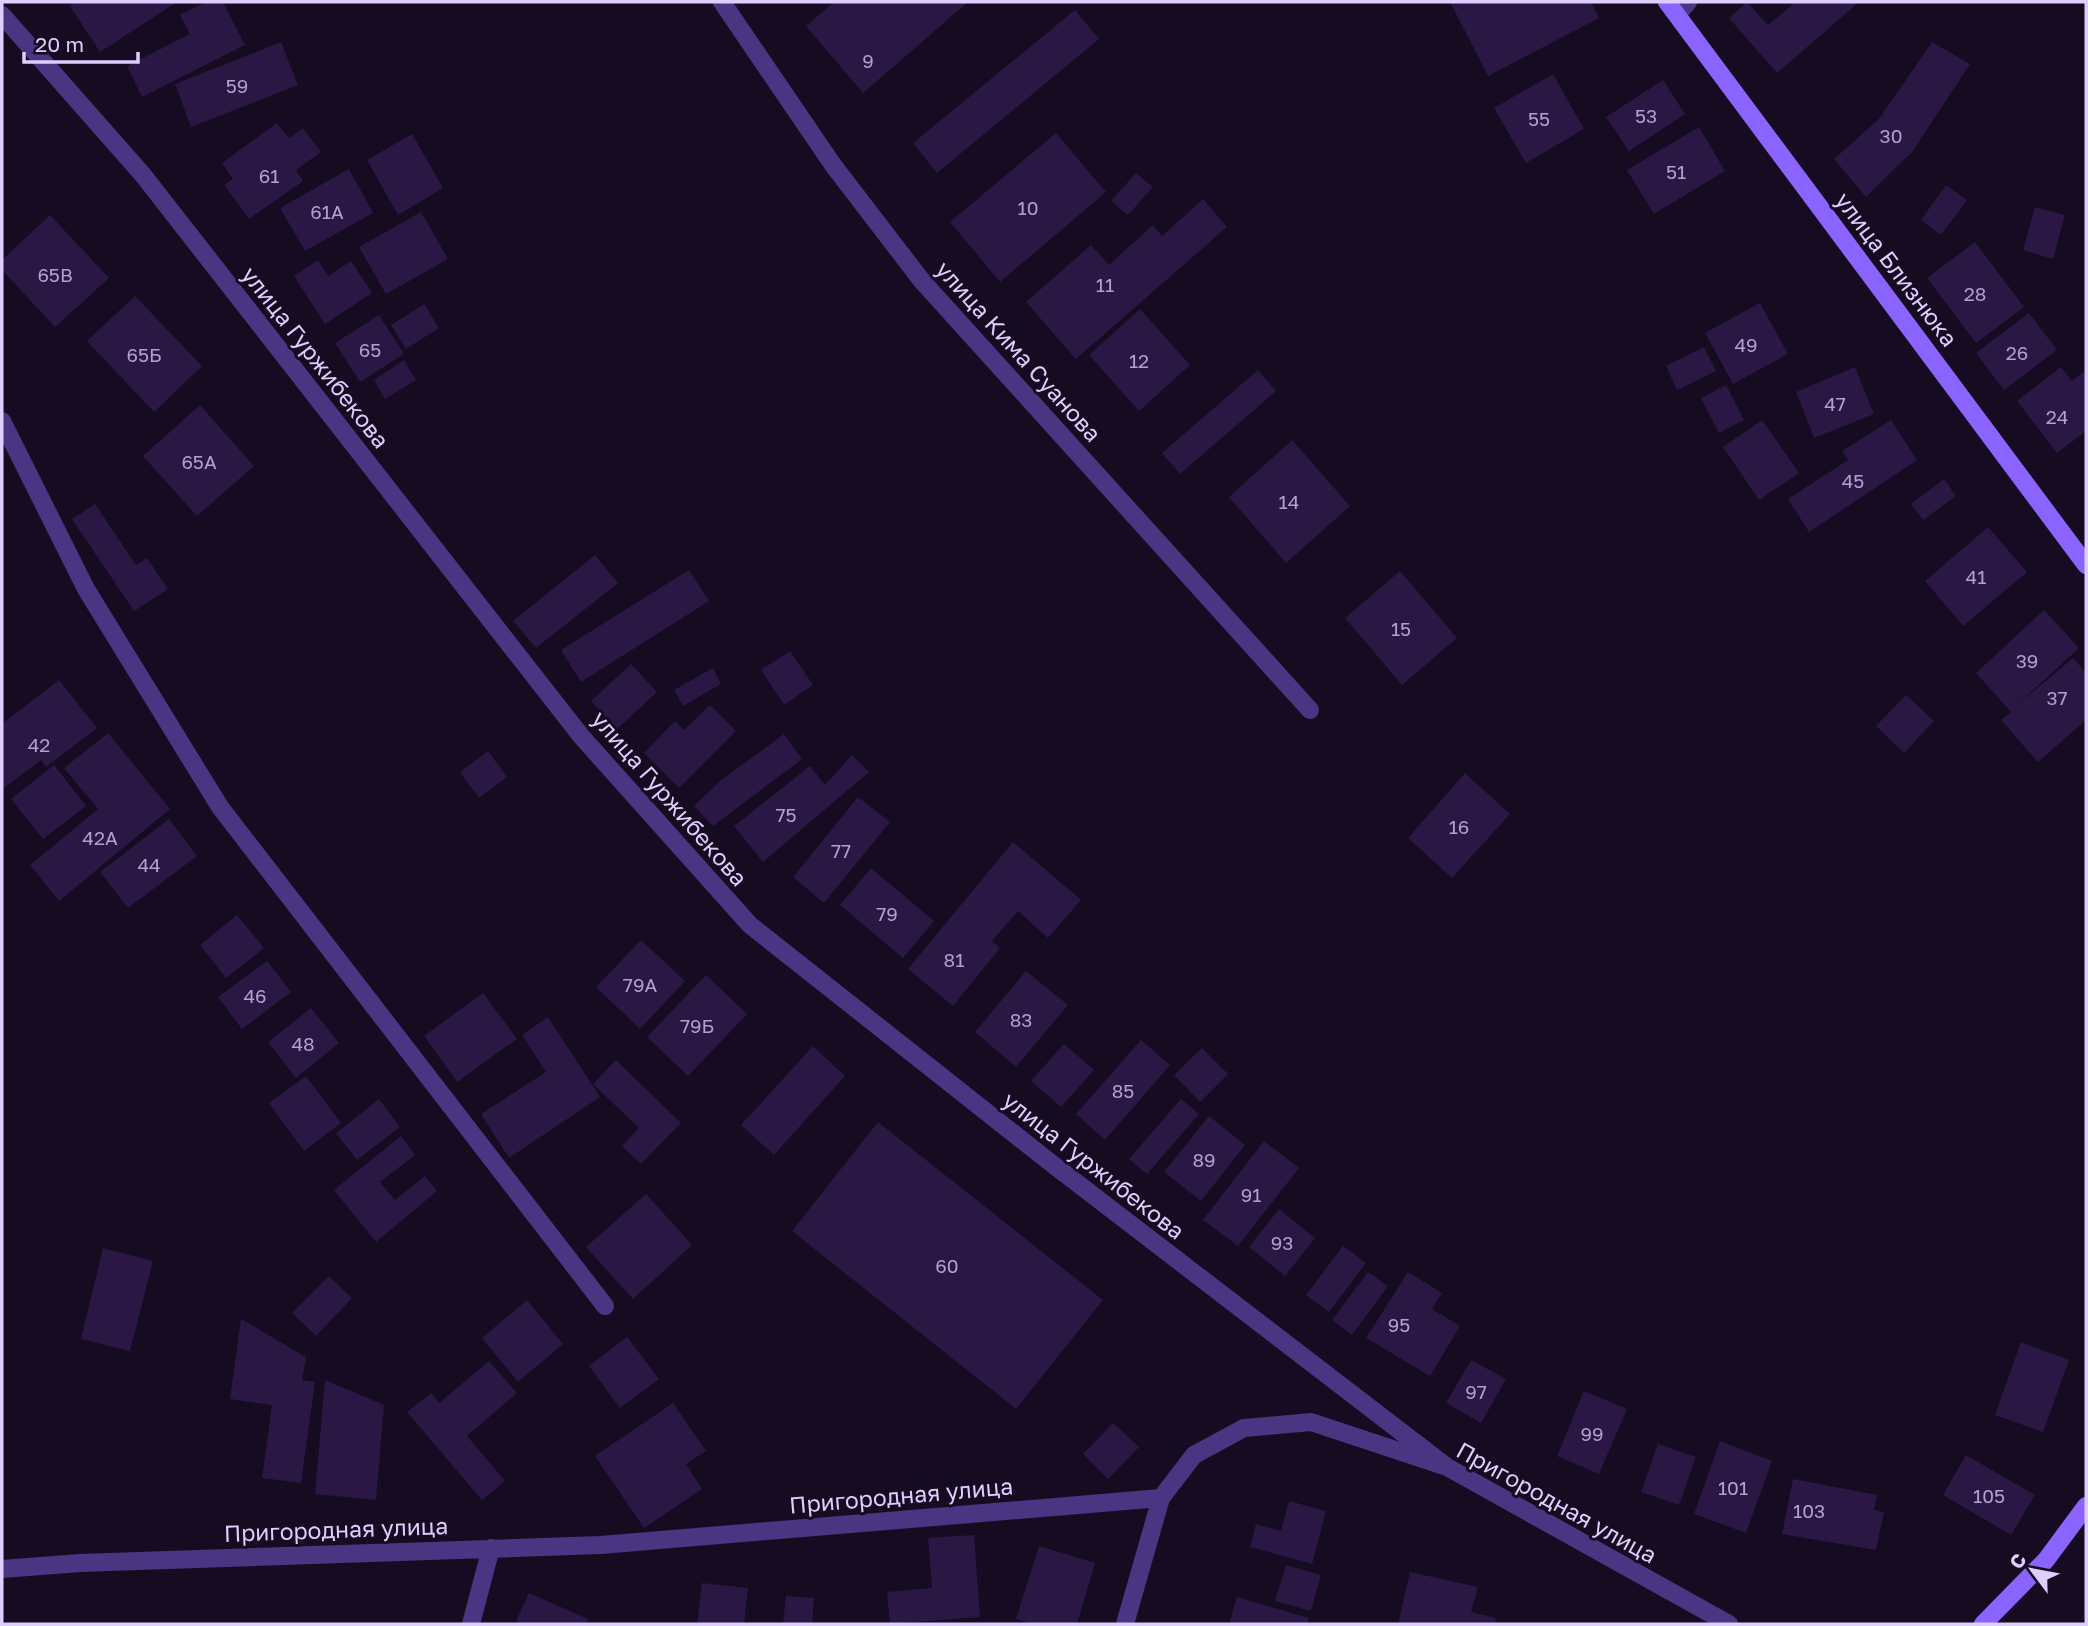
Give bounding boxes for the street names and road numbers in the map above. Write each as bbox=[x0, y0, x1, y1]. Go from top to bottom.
street label: улица Близнюка bbox=[1830, 186, 1964, 352]
street label: улица Кима Суанова bbox=[931, 255, 1107, 447]
street label: улица Гуржибекова bbox=[236, 261, 396, 453]
street label: улица Гуржибекова bbox=[586, 705, 754, 891]
street label: улица Гуржибекова bbox=[998, 1085, 1190, 1245]
street label: Пригородная улица bbox=[1452, 1435, 1662, 1569]
street label: Пригородная улица bbox=[788, 1471, 1014, 1519]
street label: Пригородная улица bbox=[223, 1511, 449, 1547]

